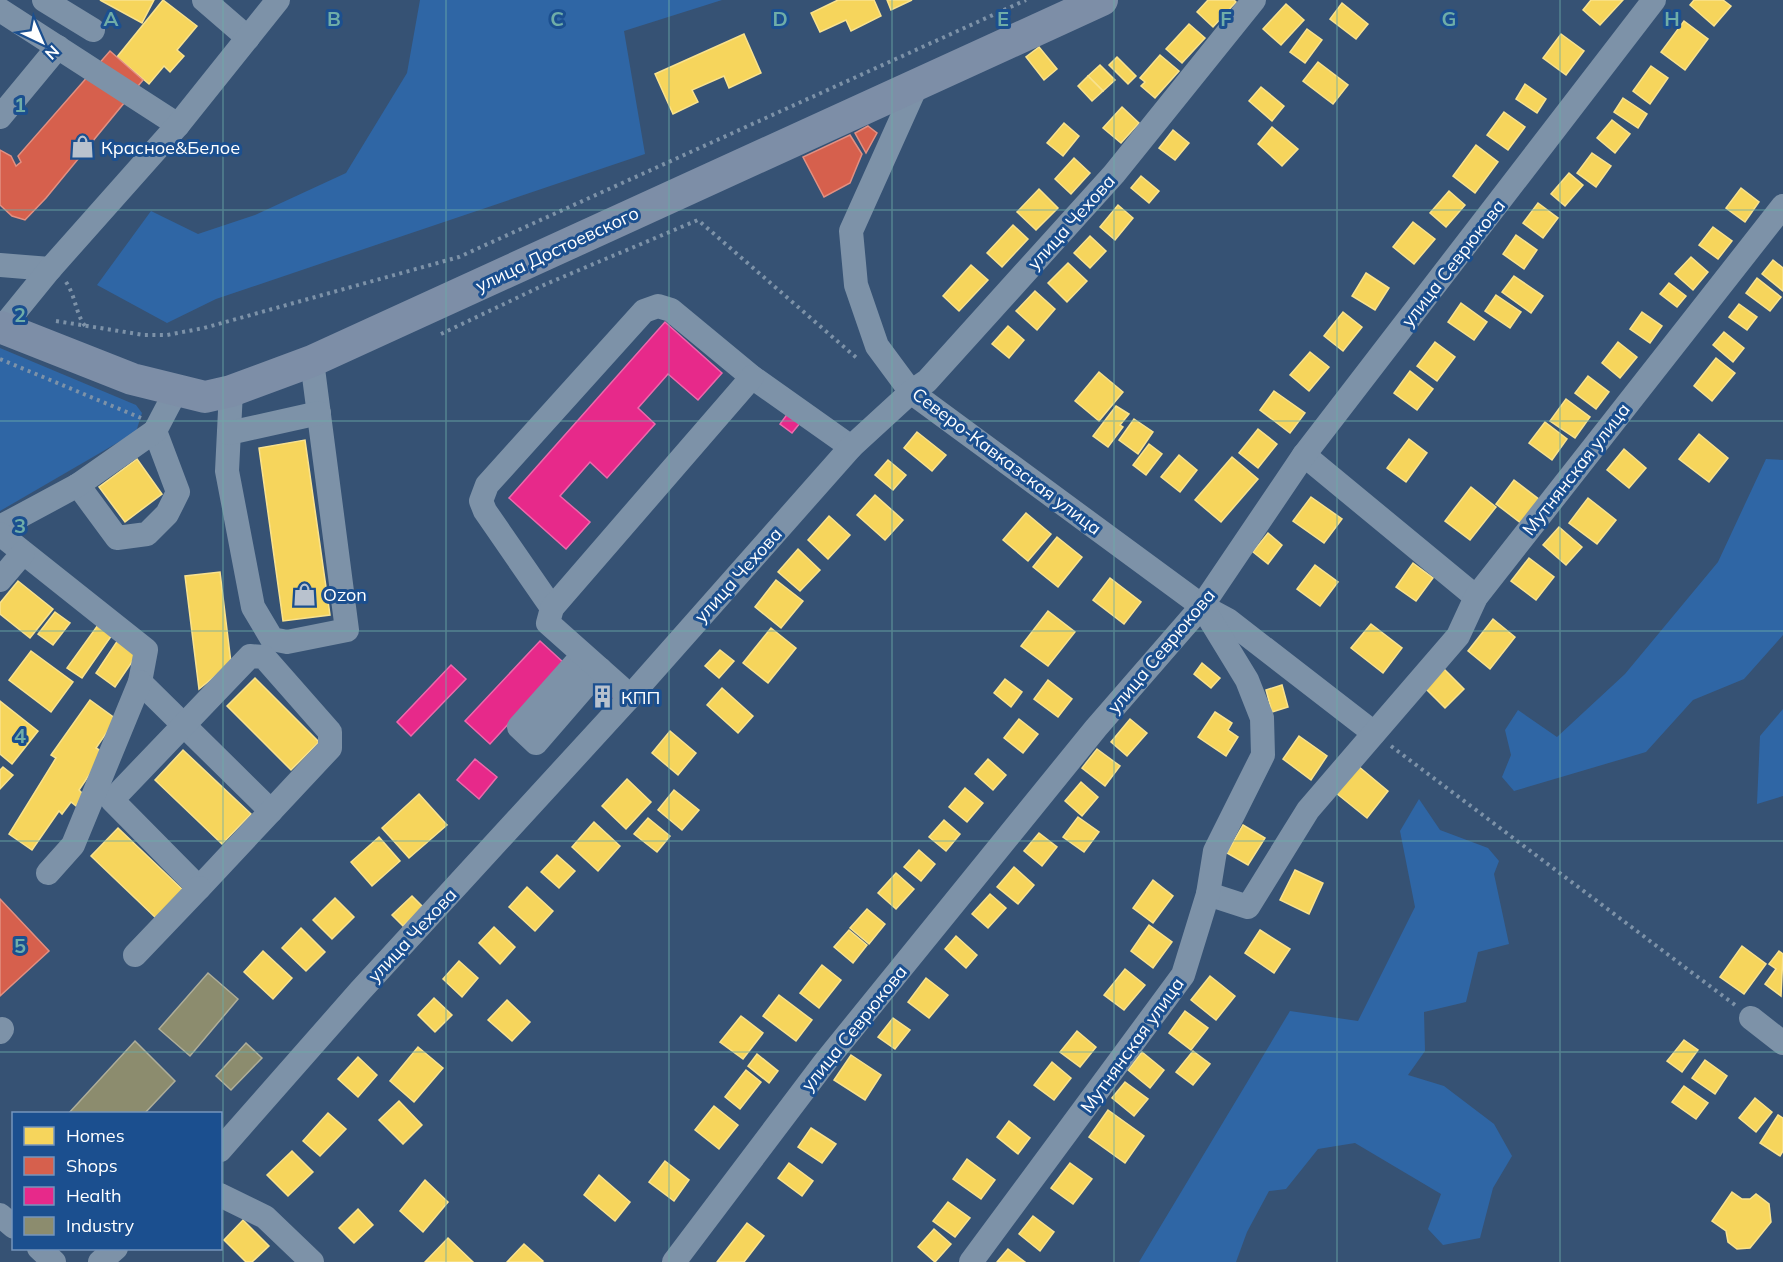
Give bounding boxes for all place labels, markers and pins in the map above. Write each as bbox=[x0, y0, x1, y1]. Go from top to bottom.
shop icon: Красное&Белое bbox=[70, 134, 96, 160]
place label: Красное&Белое bbox=[101, 136, 240, 159]
shop icon: Ozon bbox=[292, 581, 318, 607]
place label: Ozon bbox=[323, 583, 367, 606]
building icon: КПП bbox=[590, 684, 616, 710]
place label: КПП bbox=[621, 686, 660, 709]

